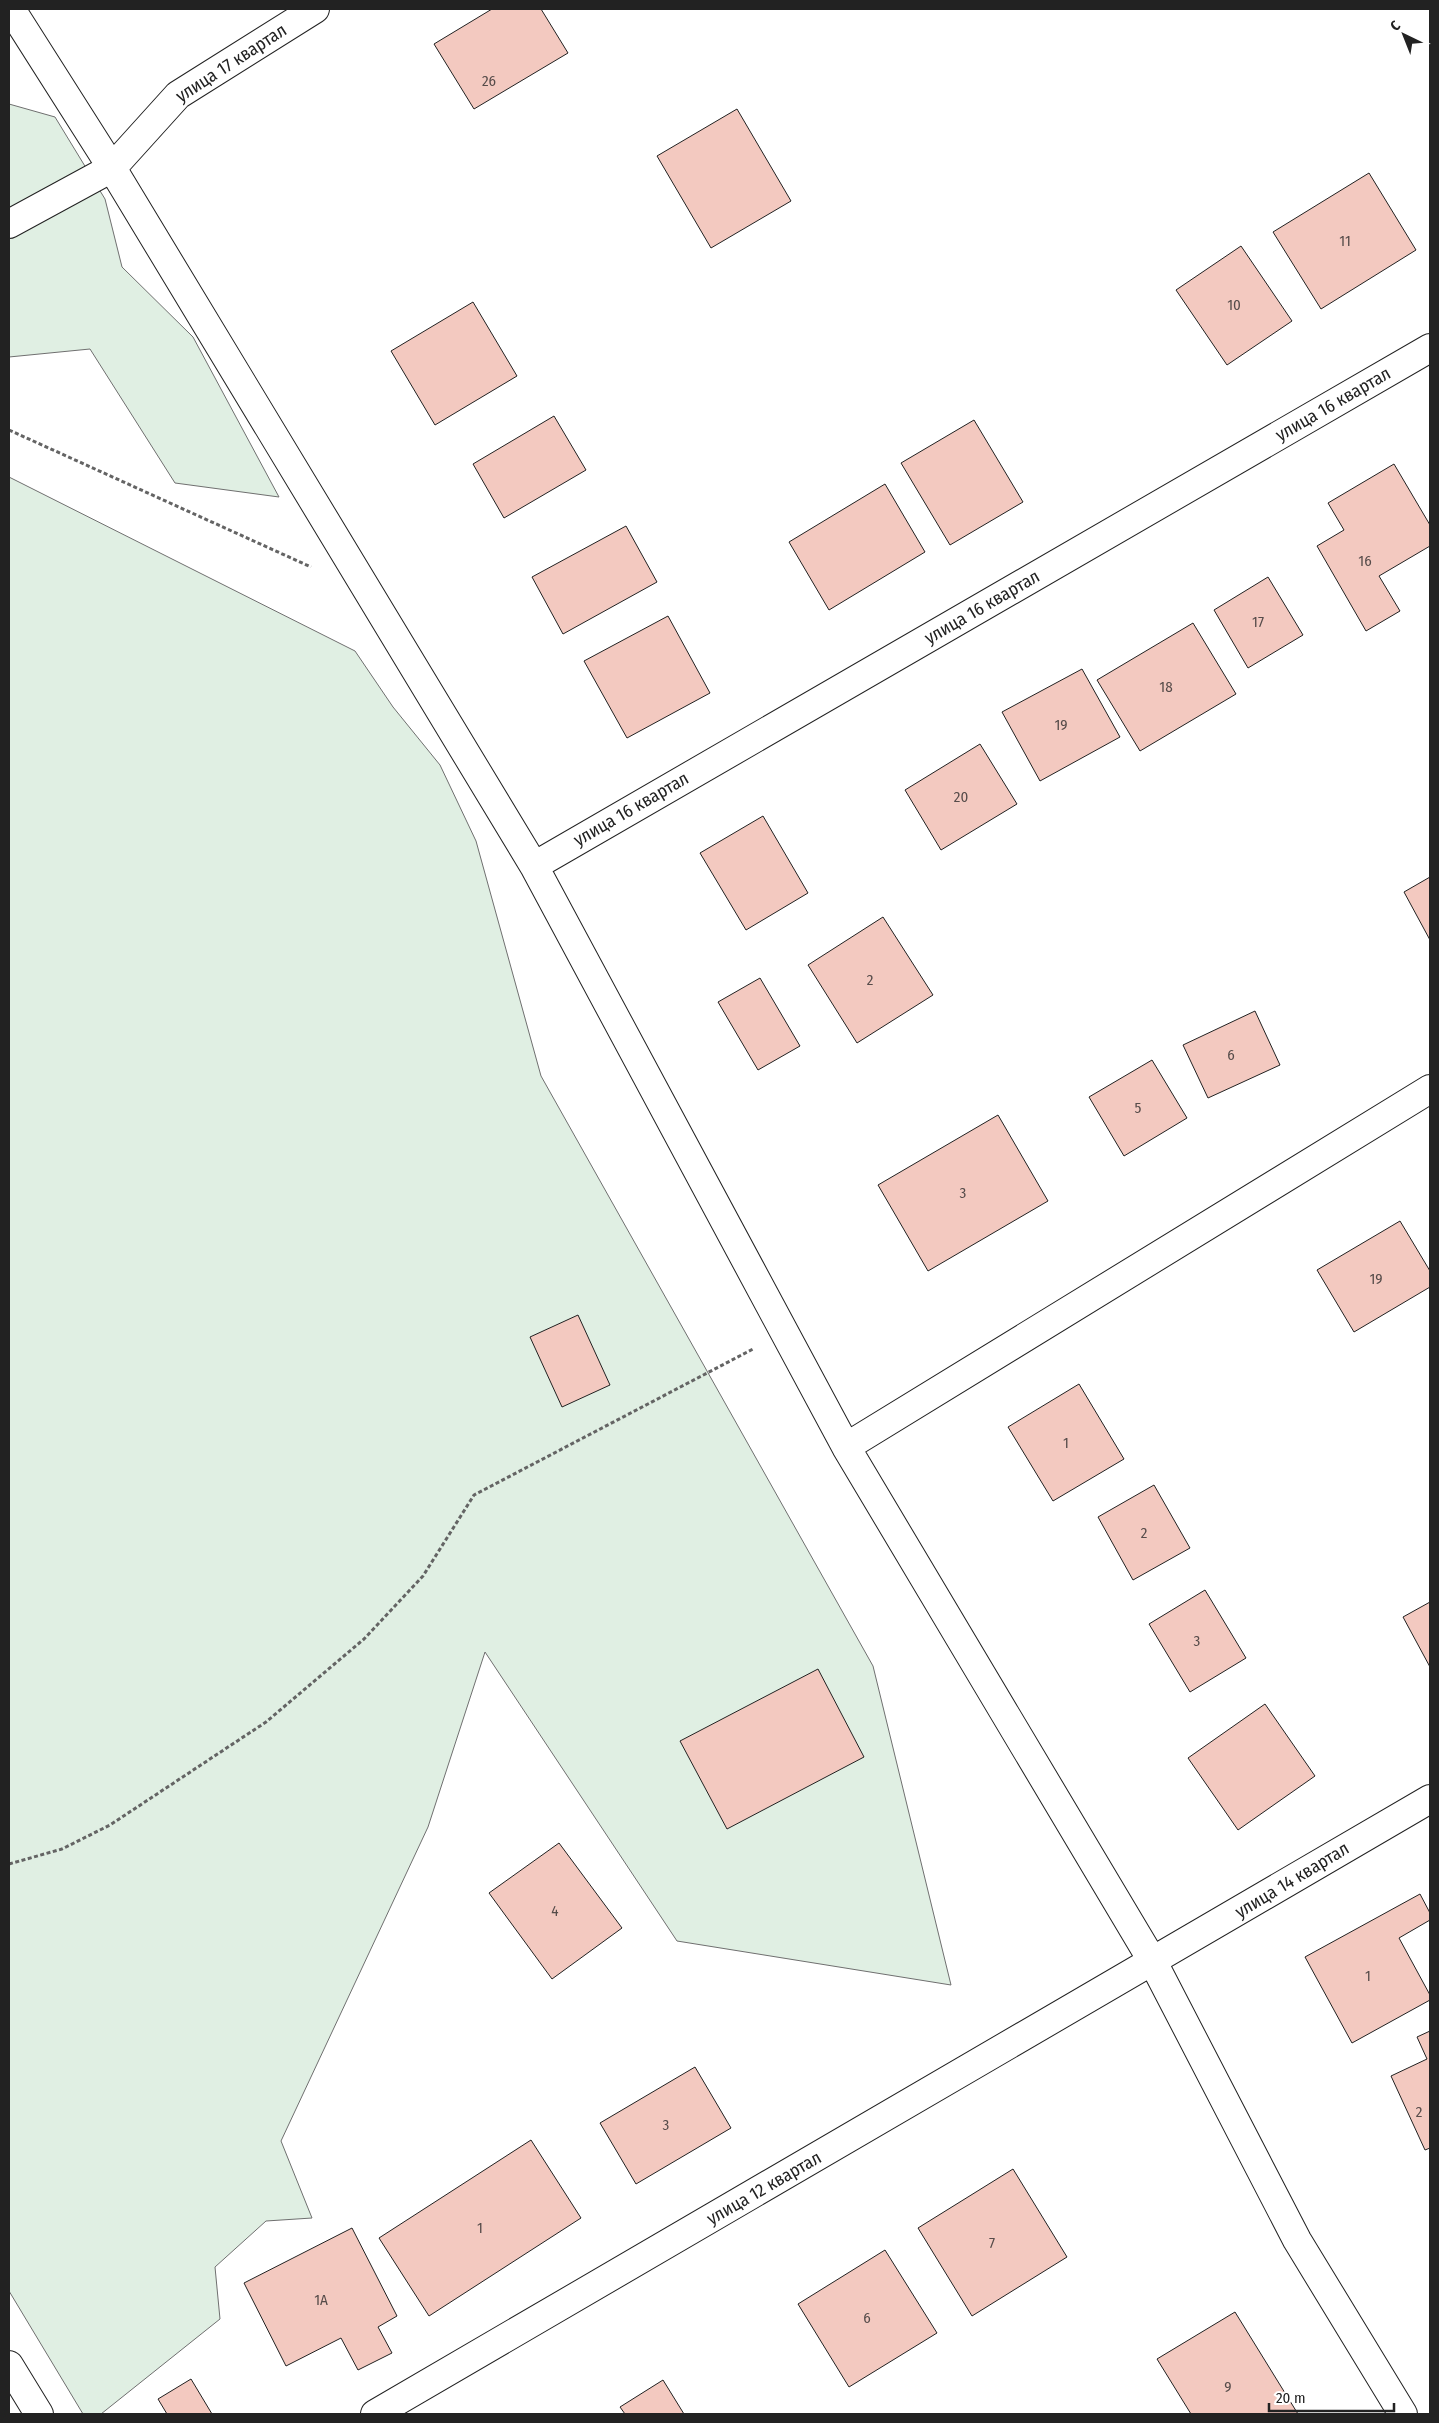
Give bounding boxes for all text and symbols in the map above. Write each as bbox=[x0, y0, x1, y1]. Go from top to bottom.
north arrow bbox=[1379, 10, 1429, 60]
text: С bbox=[1387, 17, 1404, 35]
street label: улица 17 квартал bbox=[171, 19, 291, 107]
house number: 26 bbox=[482, 72, 496, 90]
house number: 11 bbox=[1339, 232, 1351, 250]
house number: 10 bbox=[1227, 296, 1241, 314]
street label: улица 16 квартал bbox=[1271, 362, 1395, 446]
house number: 16 bbox=[1358, 552, 1372, 570]
street label: улица 16 квартал bbox=[920, 565, 1044, 649]
house number: 17 bbox=[1252, 613, 1264, 631]
house number: 18 bbox=[1159, 678, 1173, 696]
house number: 19 bbox=[1054, 716, 1068, 734]
street label: улица 16 квартал bbox=[569, 767, 693, 851]
house number: 20 bbox=[954, 788, 968, 806]
house number: 2 bbox=[867, 971, 874, 989]
house number: 6 bbox=[1227, 1046, 1235, 1064]
house number: 5 bbox=[1135, 1099, 1142, 1117]
house number: 3 bbox=[960, 1184, 967, 1202]
house number: 19 bbox=[1369, 1270, 1383, 1288]
house number: 1 bbox=[1063, 1434, 1069, 1452]
house number: 2 bbox=[1141, 1524, 1148, 1542]
house number: 3 bbox=[1194, 1632, 1201, 1650]
street label: улица 14 квартал bbox=[1231, 1837, 1353, 1923]
house number: 4 bbox=[551, 1902, 559, 1920]
house number: 1 bbox=[1365, 1967, 1371, 1985]
house number: 2 bbox=[1416, 2103, 1423, 2121]
house number: 3 bbox=[663, 2116, 670, 2134]
street label: улица 12 квартал bbox=[703, 2146, 825, 2230]
house number: 1 bbox=[477, 2219, 483, 2237]
house number: 7 bbox=[989, 2234, 995, 2252]
house number: 1А bbox=[314, 2291, 328, 2309]
house number: 6 bbox=[863, 2309, 871, 2327]
house number: 9 bbox=[1224, 2378, 1232, 2396]
scale bar bbox=[1269, 2380, 1394, 2412]
text: 20 m bbox=[1276, 2389, 1306, 2407]

